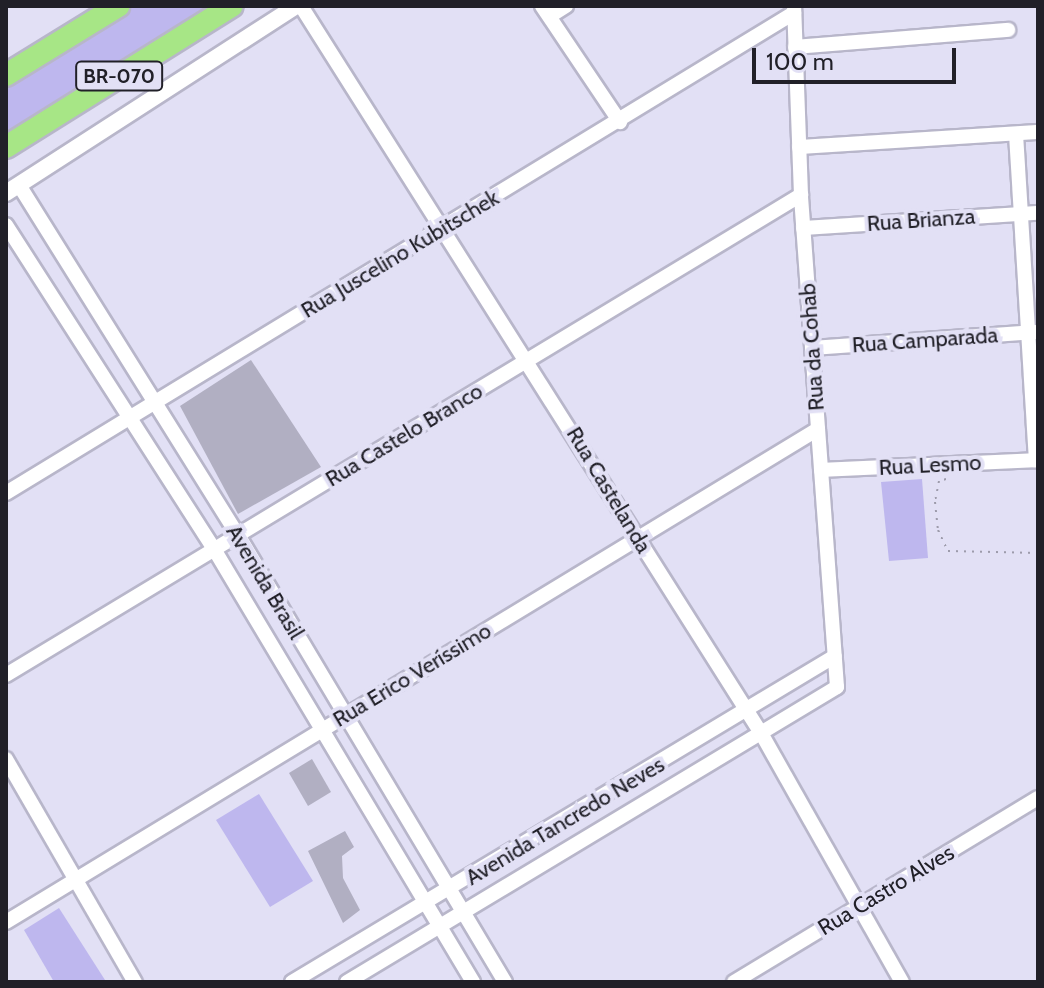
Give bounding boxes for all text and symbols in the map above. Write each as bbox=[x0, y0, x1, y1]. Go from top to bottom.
scale bar bbox=[756, 32, 960, 82]
text: 100 m bbox=[766, 47, 834, 76]
road number: BR-070 bbox=[75, 60, 163, 92]
street label: Rua Juscelino Kubitschek bbox=[296, 184, 504, 324]
street label: Rua Brianza bbox=[866, 203, 976, 237]
street label: Rua da Cohab bbox=[794, 282, 830, 412]
street label: Rua Camparada bbox=[851, 322, 999, 358]
street label: Rua Castelo Branco bbox=[321, 378, 487, 492]
street label: Rua Castelanda bbox=[561, 422, 657, 558]
street label: Rua Lesmo bbox=[878, 449, 982, 481]
street label: Avenida Brasil bbox=[221, 520, 309, 644]
street label: Rua Erico Veríssimo bbox=[328, 617, 496, 733]
street label: Avenida Tancredo Neves bbox=[461, 751, 669, 891]
street label: Rua Castro Alves bbox=[813, 839, 959, 941]

